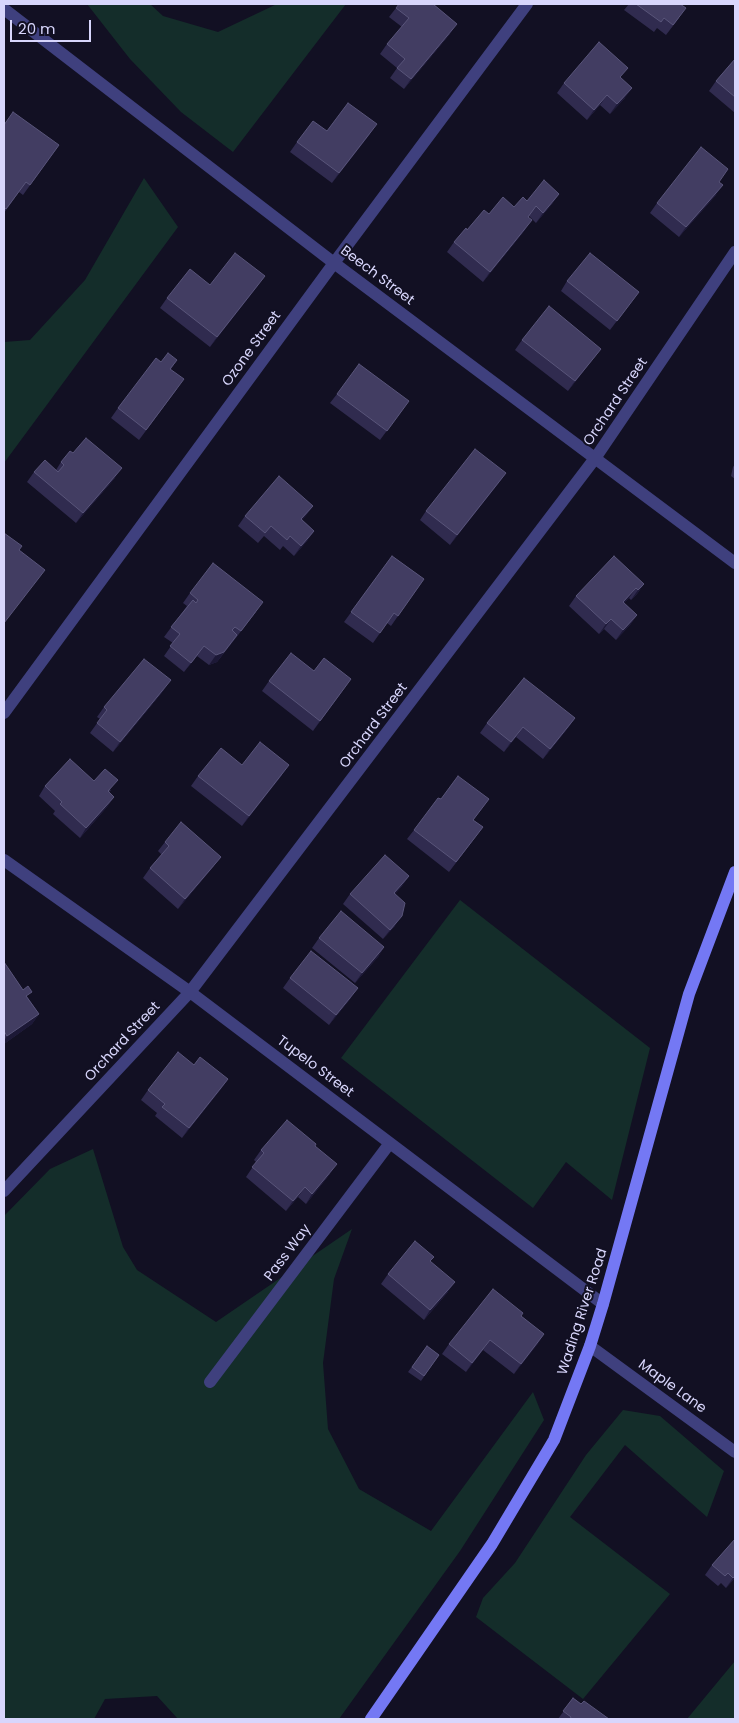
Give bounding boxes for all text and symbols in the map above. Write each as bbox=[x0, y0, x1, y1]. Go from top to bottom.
scale bar bbox=[12, 10, 94, 42]
text: 20 m bbox=[18, 18, 56, 39]
street label: Beech Street bbox=[337, 243, 417, 309]
street label: Ozone Street bbox=[219, 308, 285, 390]
street label: Orchard Street bbox=[580, 355, 652, 449]
street label: Orchard Street bbox=[336, 680, 412, 772]
street label: Orchard Street bbox=[82, 999, 164, 1085]
street label: Tupelo Street bbox=[273, 1033, 357, 1101]
street label: Pass Way bbox=[261, 1221, 315, 1285]
street label: Wading River Road bbox=[555, 1247, 611, 1377]
street label: Maple Lane bbox=[635, 1357, 709, 1417]

